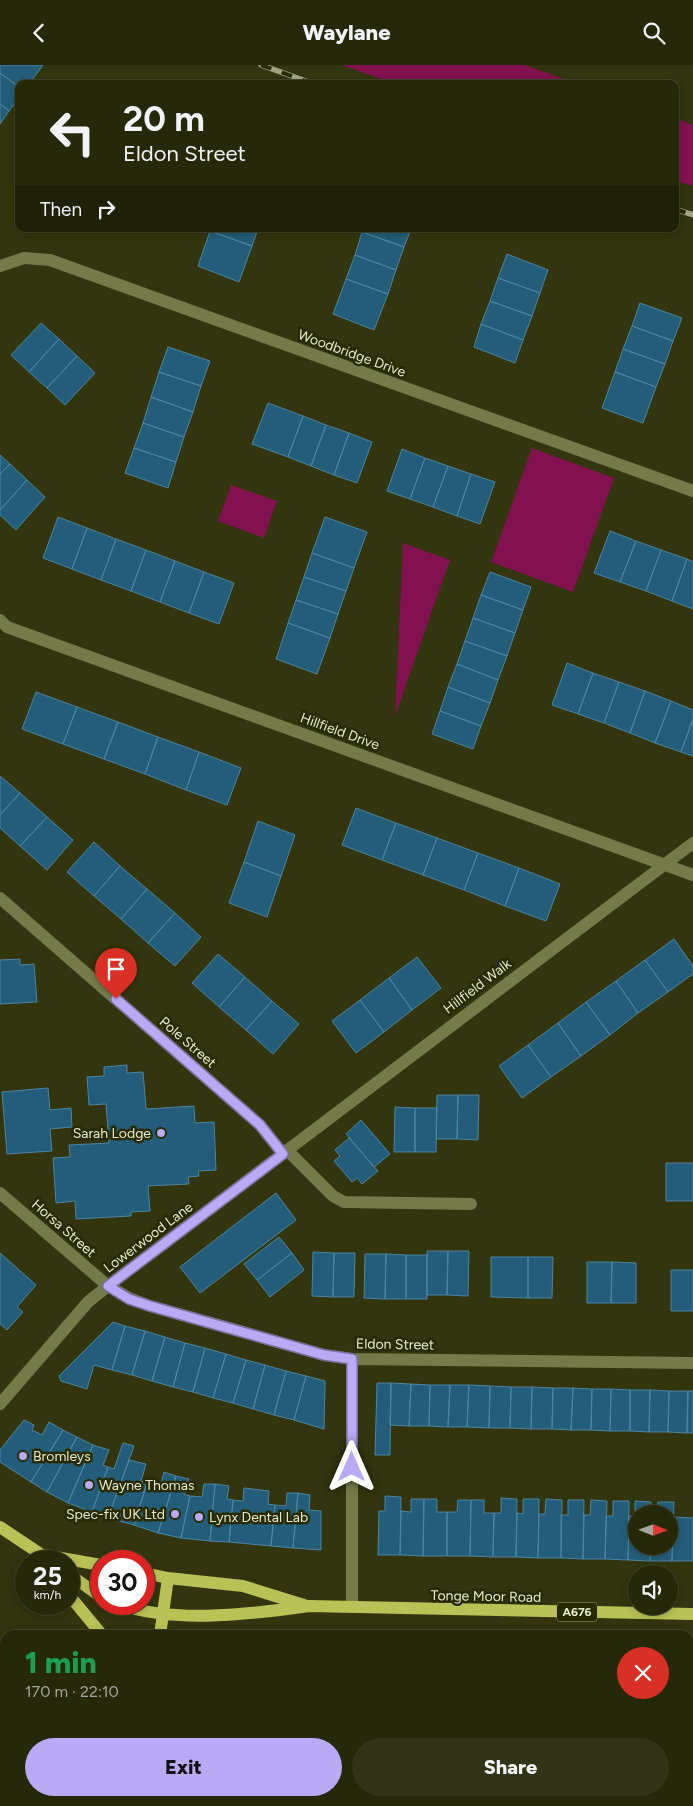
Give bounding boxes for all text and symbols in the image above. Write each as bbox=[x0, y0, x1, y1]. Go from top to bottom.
icon: back bbox=[25, 19, 53, 47]
text: Waylane bbox=[302, 19, 391, 46]
icon: search bbox=[640, 19, 668, 47]
text: 20 m bbox=[123, 98, 205, 140]
icon: left bbox=[40, 100, 105, 165]
text: Eldon Street bbox=[123, 140, 246, 167]
icon: right bbox=[92, 195, 120, 223]
text: Then bbox=[40, 198, 82, 221]
street label: Woodbridge Drive bbox=[296, 326, 408, 381]
street label: Hillfield Drive bbox=[298, 709, 382, 754]
pin bbox=[95, 948, 137, 999]
icon: arrive bbox=[102, 955, 130, 983]
street label: Hillfield Walk bbox=[440, 955, 515, 1017]
street label: Pole Street bbox=[156, 1013, 219, 1072]
place label: Sarah Lodge bbox=[73, 1125, 151, 1142]
marker: Sarah Lodge bbox=[155, 1127, 167, 1139]
street label: Horsa Street bbox=[28, 1196, 99, 1261]
street label: Lowerwood Lane bbox=[100, 1198, 196, 1276]
street label: Eldon Street bbox=[356, 1335, 434, 1354]
position arrow bbox=[325, 1440, 377, 1492]
place label: Bromleys bbox=[33, 1448, 91, 1465]
marker: Bromleys bbox=[17, 1450, 29, 1462]
place label: Wayne Thomas bbox=[99, 1477, 194, 1494]
marker: Wayne Thomas bbox=[83, 1479, 95, 1491]
north arrow bbox=[628, 1505, 678, 1555]
map controls bbox=[628, 1505, 678, 1615]
place label: Spec-fix UK Ltd bbox=[66, 1506, 165, 1523]
marker: Spec-fix UK Ltd bbox=[169, 1508, 181, 1520]
place label: Lynx Dental Lab bbox=[209, 1509, 308, 1526]
marker: Lynx Dental Lab bbox=[193, 1511, 205, 1523]
speed limit sign: 30 bbox=[90, 1550, 155, 1615]
text: 25 bbox=[33, 1561, 62, 1591]
button: sound bbox=[628, 1565, 678, 1615]
street label: Tonge Moor Road bbox=[431, 1587, 541, 1606]
text: km/h bbox=[34, 1588, 61, 1602]
road number: A676 bbox=[557, 1603, 597, 1621]
text: 1 min bbox=[25, 1644, 97, 1681]
button: close bbox=[617, 1647, 669, 1699]
text: 170 m · 22:10 bbox=[25, 1682, 119, 1701]
button: Exit bbox=[25, 1738, 342, 1796]
button: Share bbox=[352, 1738, 669, 1796]

